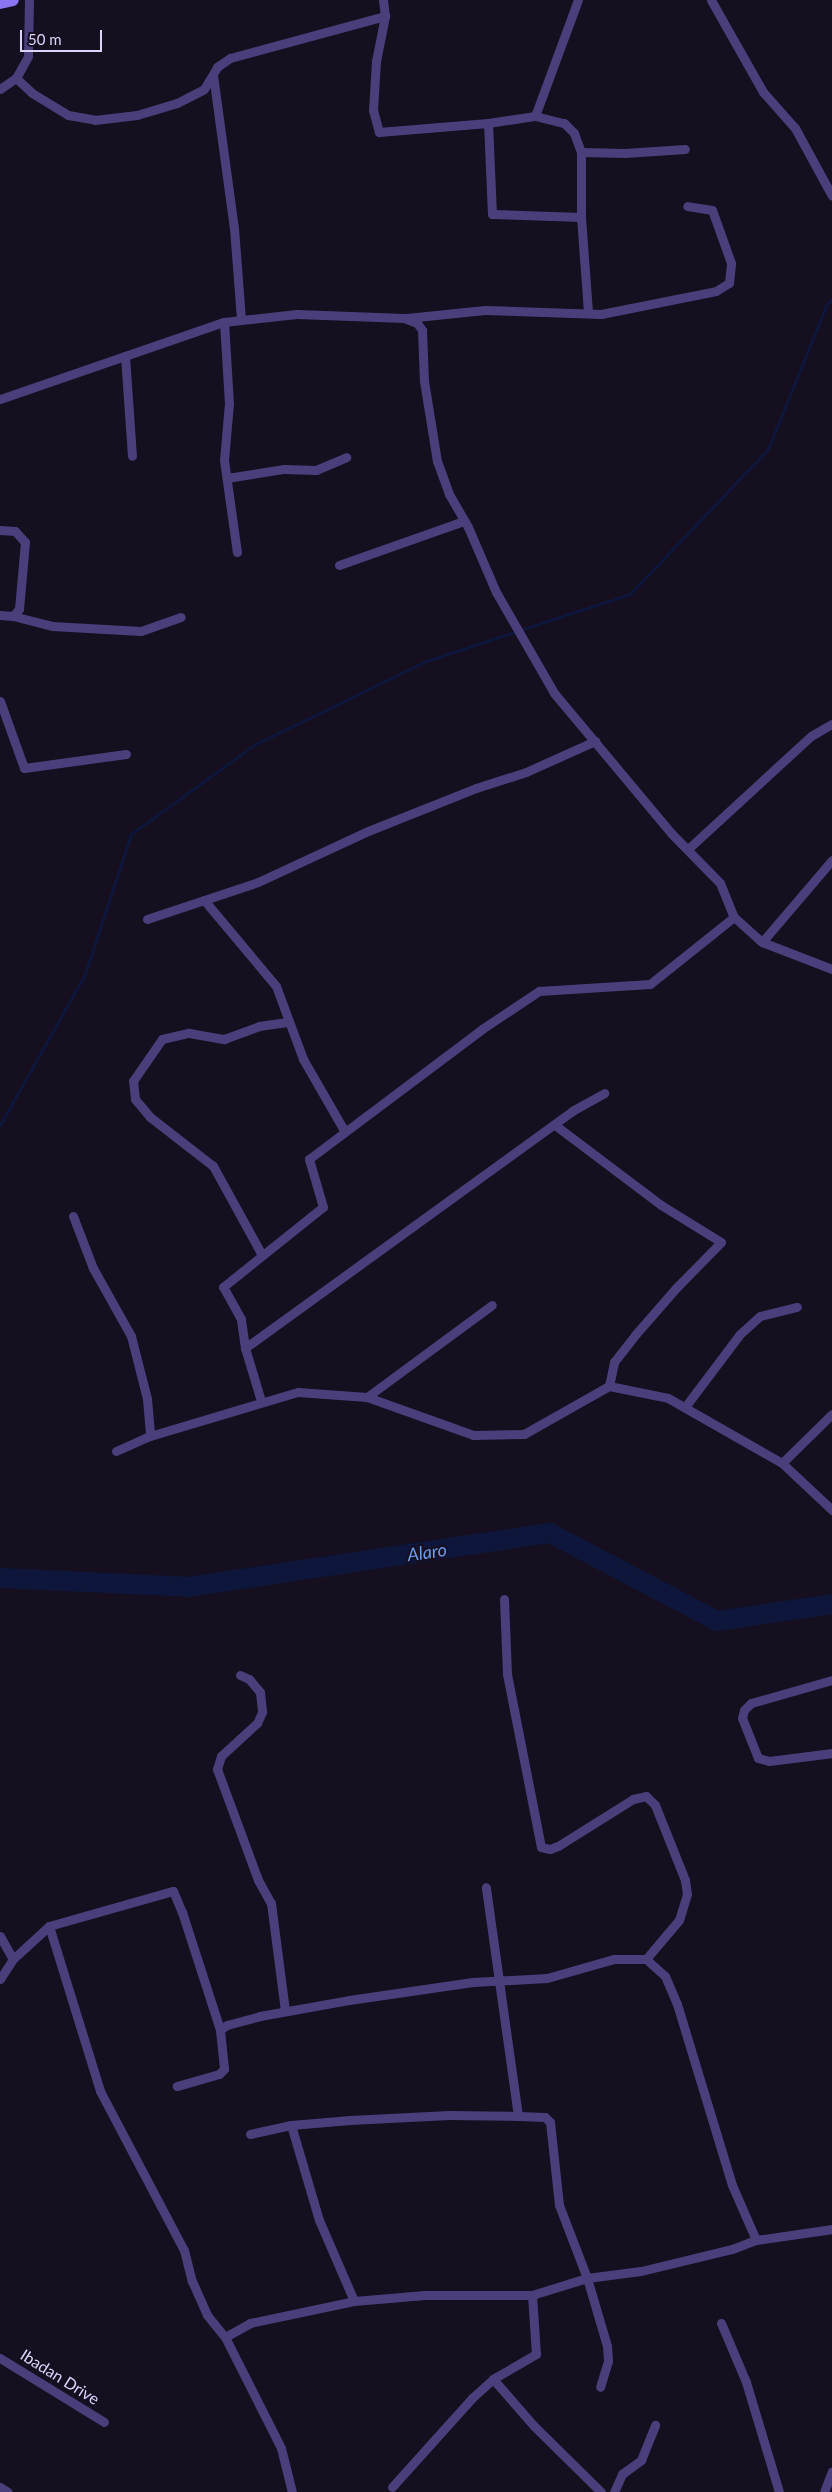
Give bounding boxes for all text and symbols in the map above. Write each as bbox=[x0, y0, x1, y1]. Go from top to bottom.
scale bar bbox=[22, 20, 105, 52]
text: 50 m bbox=[28, 30, 62, 48]
water label: Alaro bbox=[406, 1539, 448, 1565]
street label: Ibadan Drive bbox=[17, 2345, 103, 2409]

